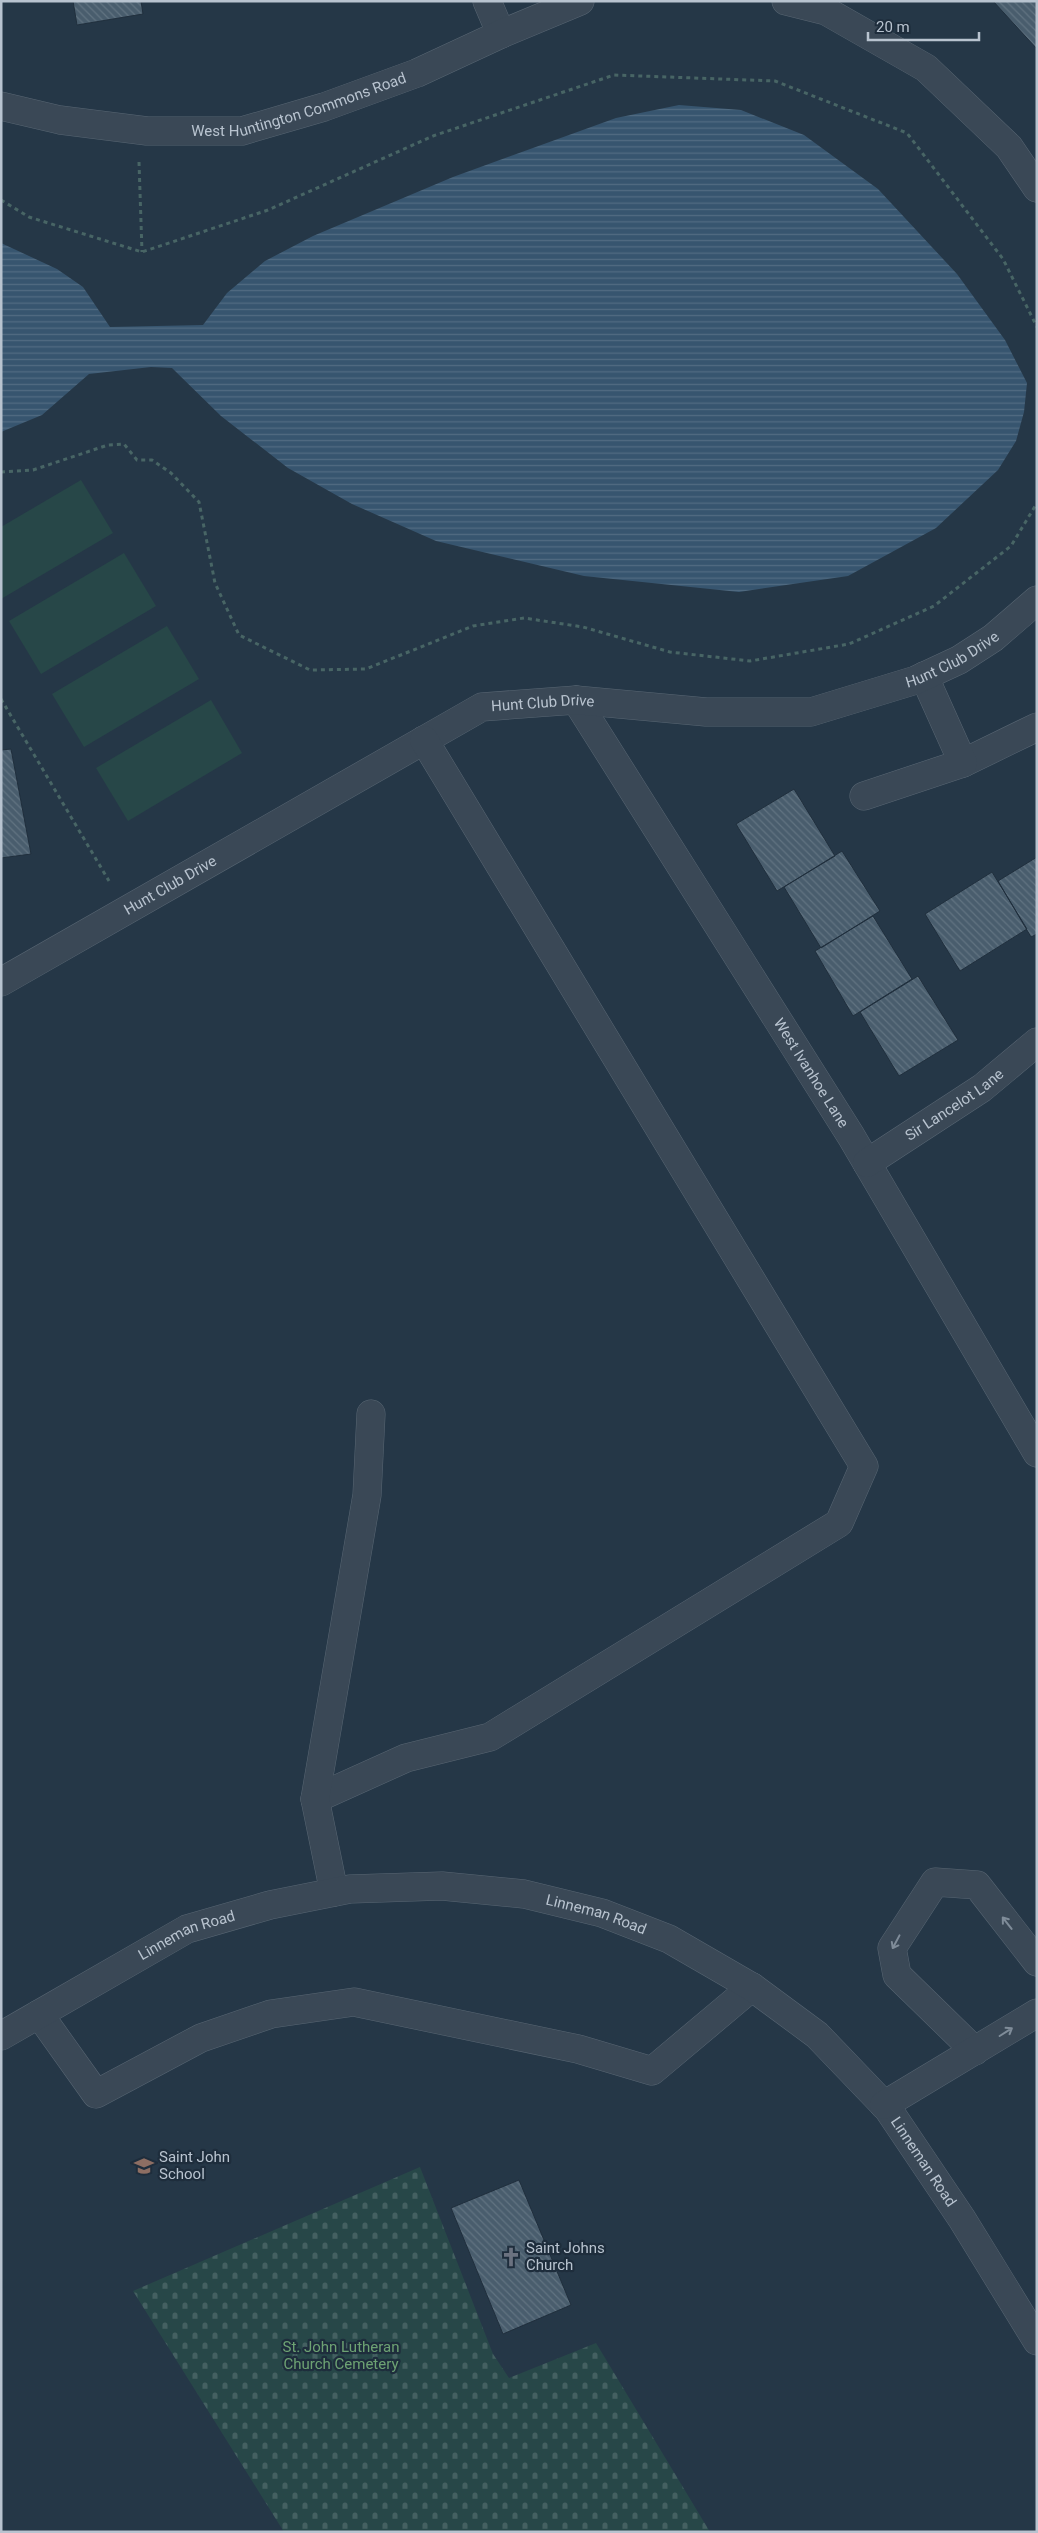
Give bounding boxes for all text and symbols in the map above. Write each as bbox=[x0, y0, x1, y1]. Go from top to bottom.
scale bar bbox=[868, 10, 979, 42]
text: 20 m bbox=[876, 18, 910, 36]
street label: West Huntington Commons Road bbox=[191, 69, 408, 140]
street label: Hunt Club Drive bbox=[903, 628, 1003, 692]
street label: Hunt Club Drive bbox=[490, 691, 595, 715]
street label: Hunt Club Drive bbox=[121, 852, 220, 919]
street label: West Ivanhoe Lane bbox=[770, 1015, 853, 1131]
street label: Sir Lancelot Lane bbox=[902, 1065, 1007, 1145]
street label: Linneman Road bbox=[544, 1891, 649, 1938]
street label: Linneman Road bbox=[135, 1907, 237, 1964]
one-way arrow bbox=[1001, 1917, 1012, 1930]
one-way arrow bbox=[891, 1935, 901, 1950]
one-way arrow bbox=[998, 2027, 1012, 2037]
street label: Linneman Road bbox=[887, 2114, 960, 2210]
place label: Saint John School bbox=[159, 2148, 230, 2183]
school or university icon: Saint John School bbox=[133, 2155, 155, 2177]
place label: Saint Johns Church bbox=[526, 2239, 605, 2274]
church icon: Saint Johns Church bbox=[500, 2246, 522, 2268]
park label: St. John Lutheran Church Cemetery bbox=[283, 2338, 399, 2373]

